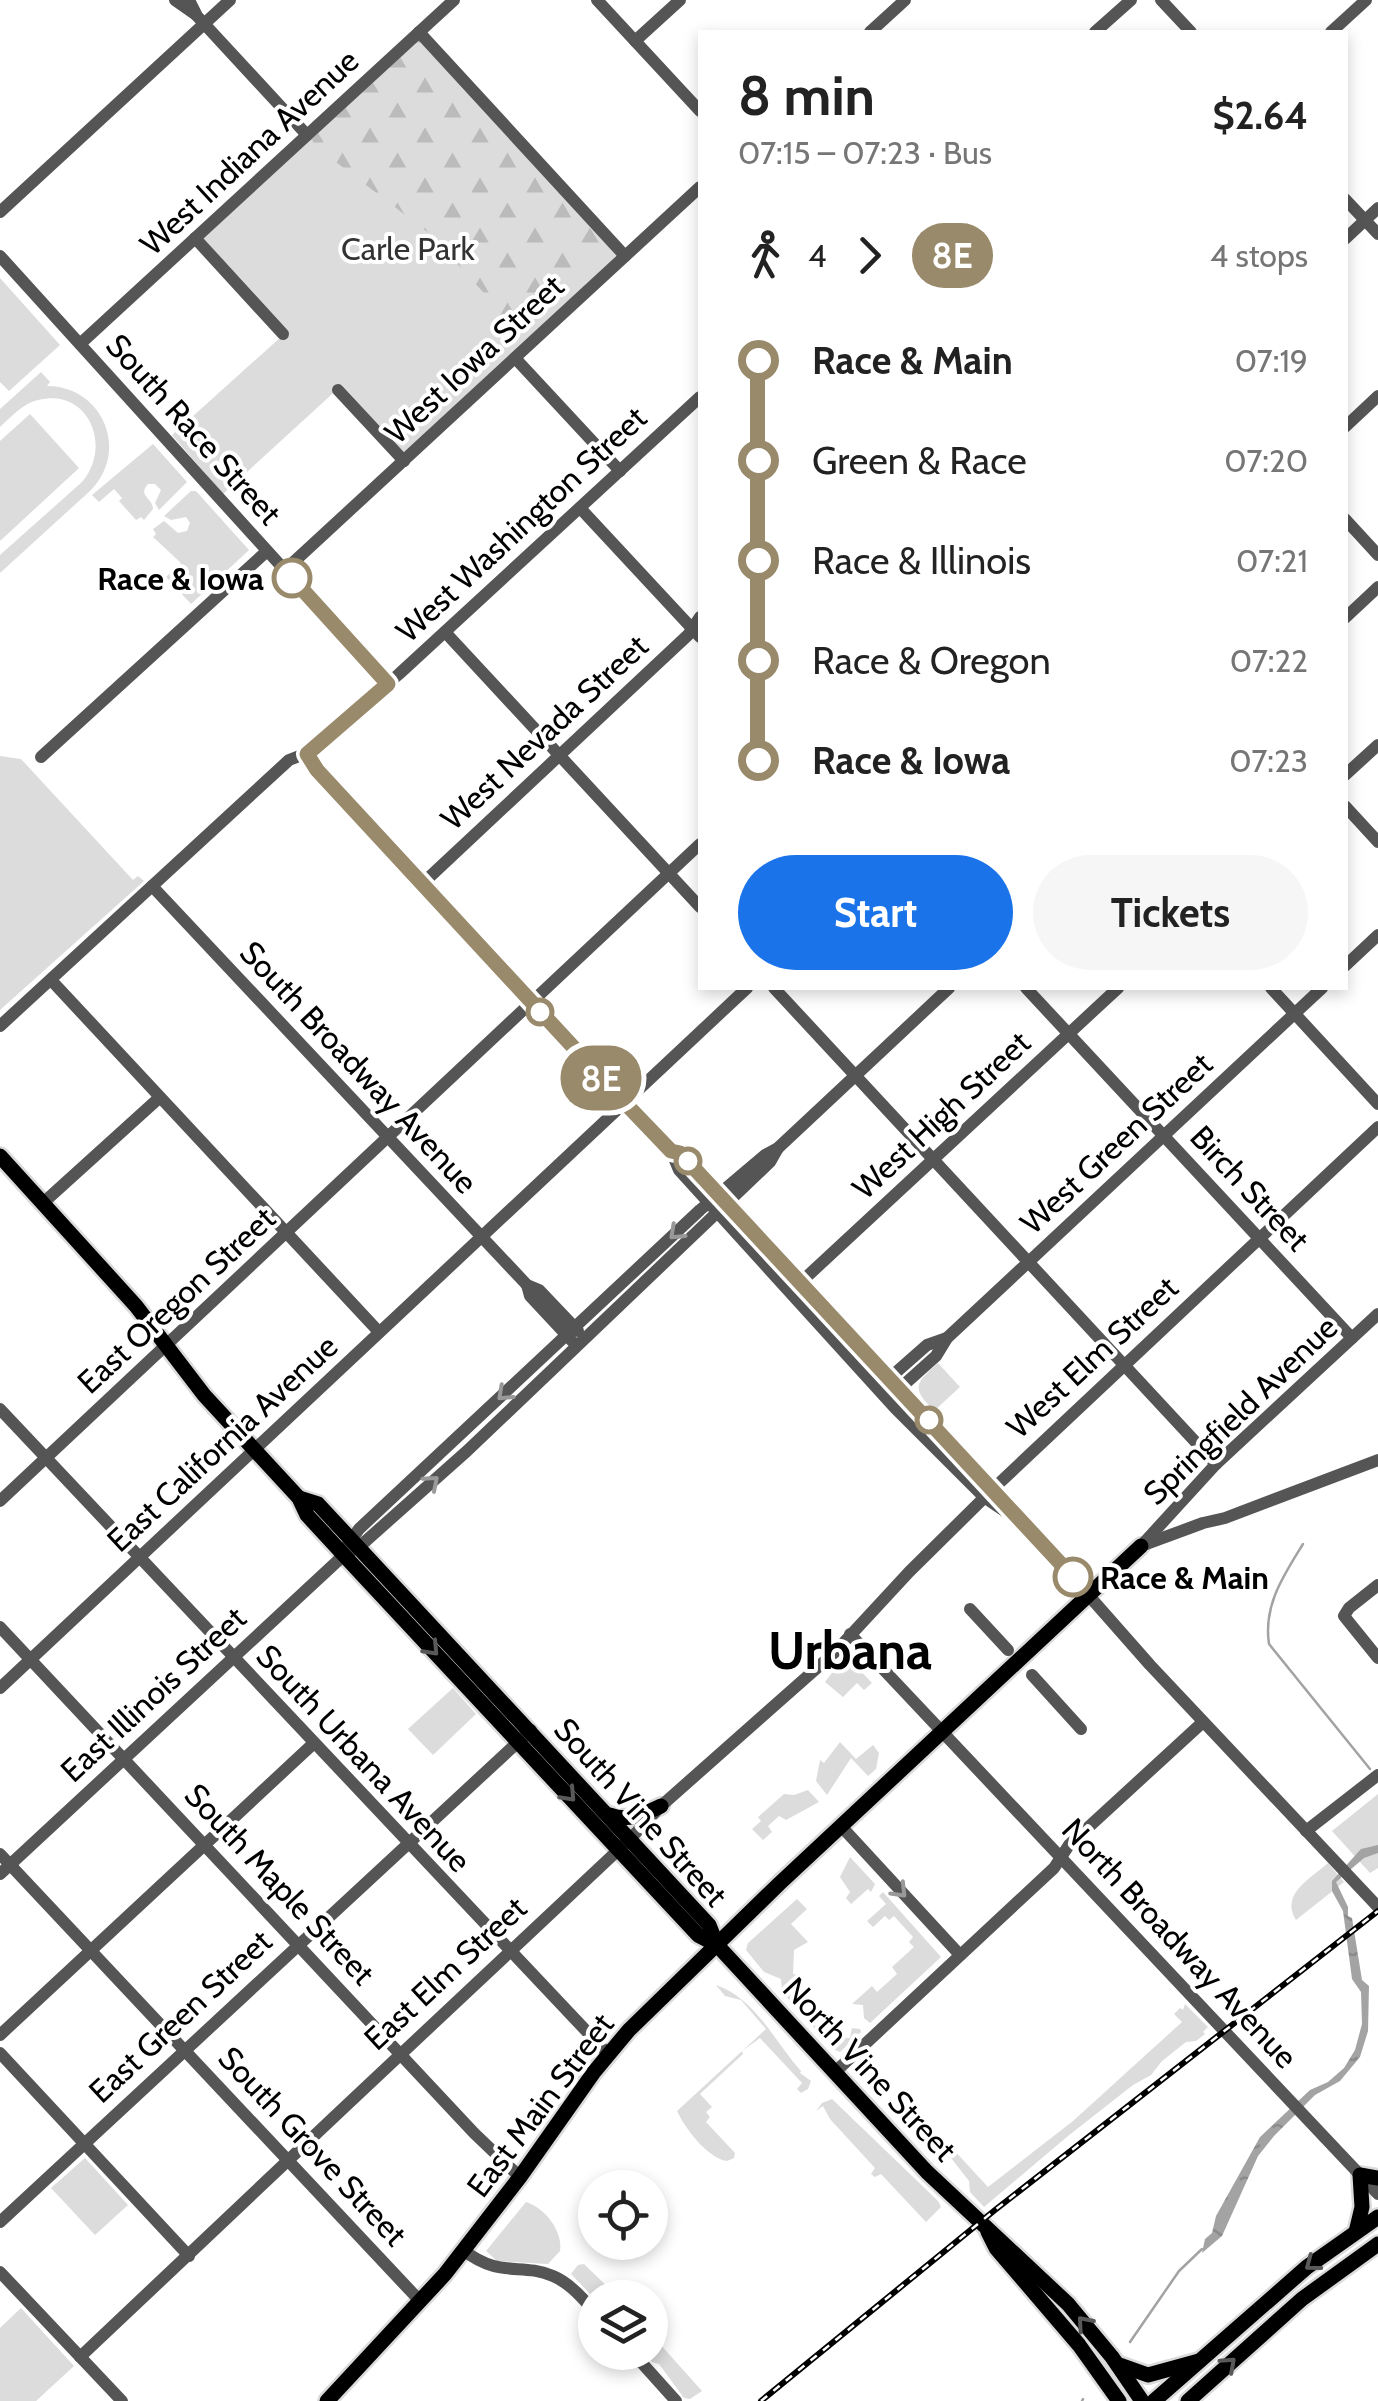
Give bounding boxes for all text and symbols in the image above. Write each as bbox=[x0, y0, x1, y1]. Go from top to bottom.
street label: West Indiana Avenue bbox=[132, 41, 366, 263]
text: 8 min bbox=[738, 62, 875, 129]
text: $2.64 bbox=[1212, 92, 1308, 139]
text: 07:15 – 07:23 · Bus bbox=[738, 133, 992, 172]
icon: walk bbox=[738, 228, 793, 283]
icon: forward bbox=[842, 228, 897, 283]
park label: Carle Park bbox=[341, 229, 476, 268]
text: 8E bbox=[932, 234, 973, 277]
text: 4 bbox=[808, 236, 827, 275]
text: 4 stops bbox=[1210, 236, 1308, 275]
street label: West Iowa Street bbox=[377, 266, 571, 452]
street label: South Race Street bbox=[98, 326, 290, 533]
text: Race & Main bbox=[812, 337, 1013, 384]
text: 07:19 bbox=[1235, 341, 1308, 380]
street label: West Washington Street bbox=[388, 398, 654, 650]
text: Green & Race bbox=[812, 437, 1027, 484]
text: 07:20 bbox=[1224, 441, 1308, 480]
text: Race & Illinois bbox=[812, 537, 1031, 584]
text: 07:21 bbox=[1236, 541, 1308, 580]
place label: Race & Iowa bbox=[97, 559, 264, 598]
marker: Race & Iowa bbox=[273, 559, 311, 597]
street label: West Nevada Street bbox=[433, 626, 656, 838]
text: Race & Oregon bbox=[812, 637, 1051, 684]
text: 07:22 bbox=[1230, 641, 1308, 680]
text: Race & Iowa bbox=[812, 737, 1010, 784]
text: 07:23 bbox=[1229, 741, 1308, 780]
button: Start bbox=[738, 855, 1013, 970]
button: Tickets bbox=[1033, 855, 1308, 970]
street label: South Broadway Avenue bbox=[232, 933, 486, 1201]
unlabelled marker bbox=[527, 999, 553, 1025]
street label: West High Street bbox=[844, 1023, 1038, 1207]
street label: West Green Street bbox=[1012, 1044, 1220, 1242]
line badge: 8E bbox=[556, 1046, 646, 1110]
text: 8E bbox=[580, 1057, 622, 1100]
street label: Birch Street bbox=[1182, 1117, 1318, 1259]
unlabelled marker bbox=[675, 1148, 701, 1174]
street label: East Oregon Street bbox=[69, 1198, 283, 1401]
one-way arrow bbox=[669, 1221, 688, 1239]
street label: West Elm Street bbox=[998, 1268, 1186, 1446]
street label: Springfield Avenue bbox=[1135, 1308, 1345, 1512]
street label: East California Avenue bbox=[99, 1326, 345, 1560]
one-way arrow bbox=[497, 1382, 515, 1400]
unlabelled marker bbox=[916, 1407, 942, 1433]
one-way arrow bbox=[420, 1475, 439, 1493]
marker: Race & Main bbox=[1054, 1558, 1092, 1596]
place label: Race & Main bbox=[1100, 1558, 1269, 1597]
street label: East Illinois Street bbox=[52, 1598, 254, 1790]
district label: Urbana bbox=[768, 1619, 932, 1682]
street label: South Urbana Avenue bbox=[249, 1636, 479, 1880]
one-way arrow bbox=[420, 1638, 438, 1656]
street label: South Vine Street bbox=[546, 1710, 736, 1914]
street label: South Maple Street bbox=[177, 1775, 383, 1993]
one-way arrow bbox=[557, 1783, 575, 1802]
street label: North Broadway Avenue bbox=[1054, 1810, 1306, 2076]
one-way arrow bbox=[888, 1880, 906, 1898]
street label: East Elm Street bbox=[356, 1888, 534, 2058]
street label: East Green Street bbox=[81, 1921, 280, 2111]
street label: North Vine Street bbox=[775, 1969, 965, 2169]
street label: East Main Street bbox=[458, 2005, 622, 2204]
street label: South Grove Street bbox=[211, 2038, 415, 2254]
map controls bbox=[578, 2170, 668, 2370]
button: locate bbox=[578, 2170, 668, 2260]
one-way arrow bbox=[1305, 2252, 1323, 2270]
button: layers bbox=[578, 2280, 668, 2370]
one-way arrow bbox=[1078, 2316, 1096, 2334]
one-way arrow bbox=[1217, 2358, 1236, 2376]

